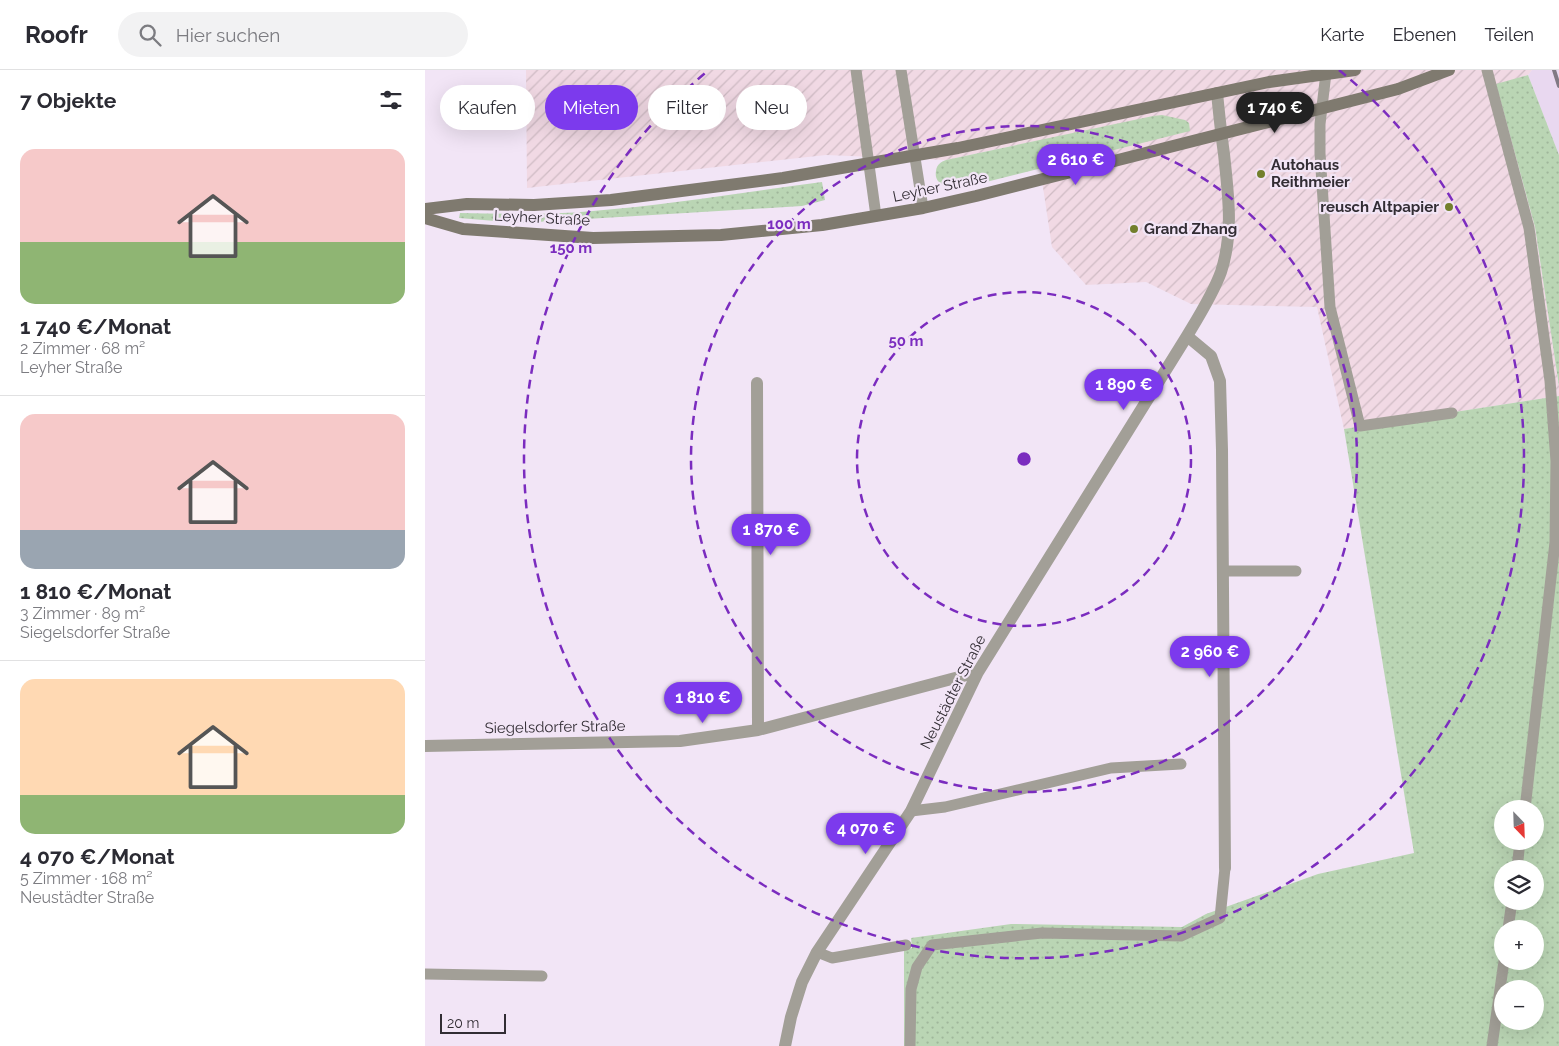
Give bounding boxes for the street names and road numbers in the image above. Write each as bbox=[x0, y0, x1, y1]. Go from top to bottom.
street label: Leyher Straße bbox=[891, 168, 989, 206]
street label: Leyher Straße bbox=[494, 206, 591, 230]
street label: Neustädter Straße bbox=[916, 632, 990, 752]
street label: Siegelsdorfer Straße bbox=[484, 717, 626, 737]

